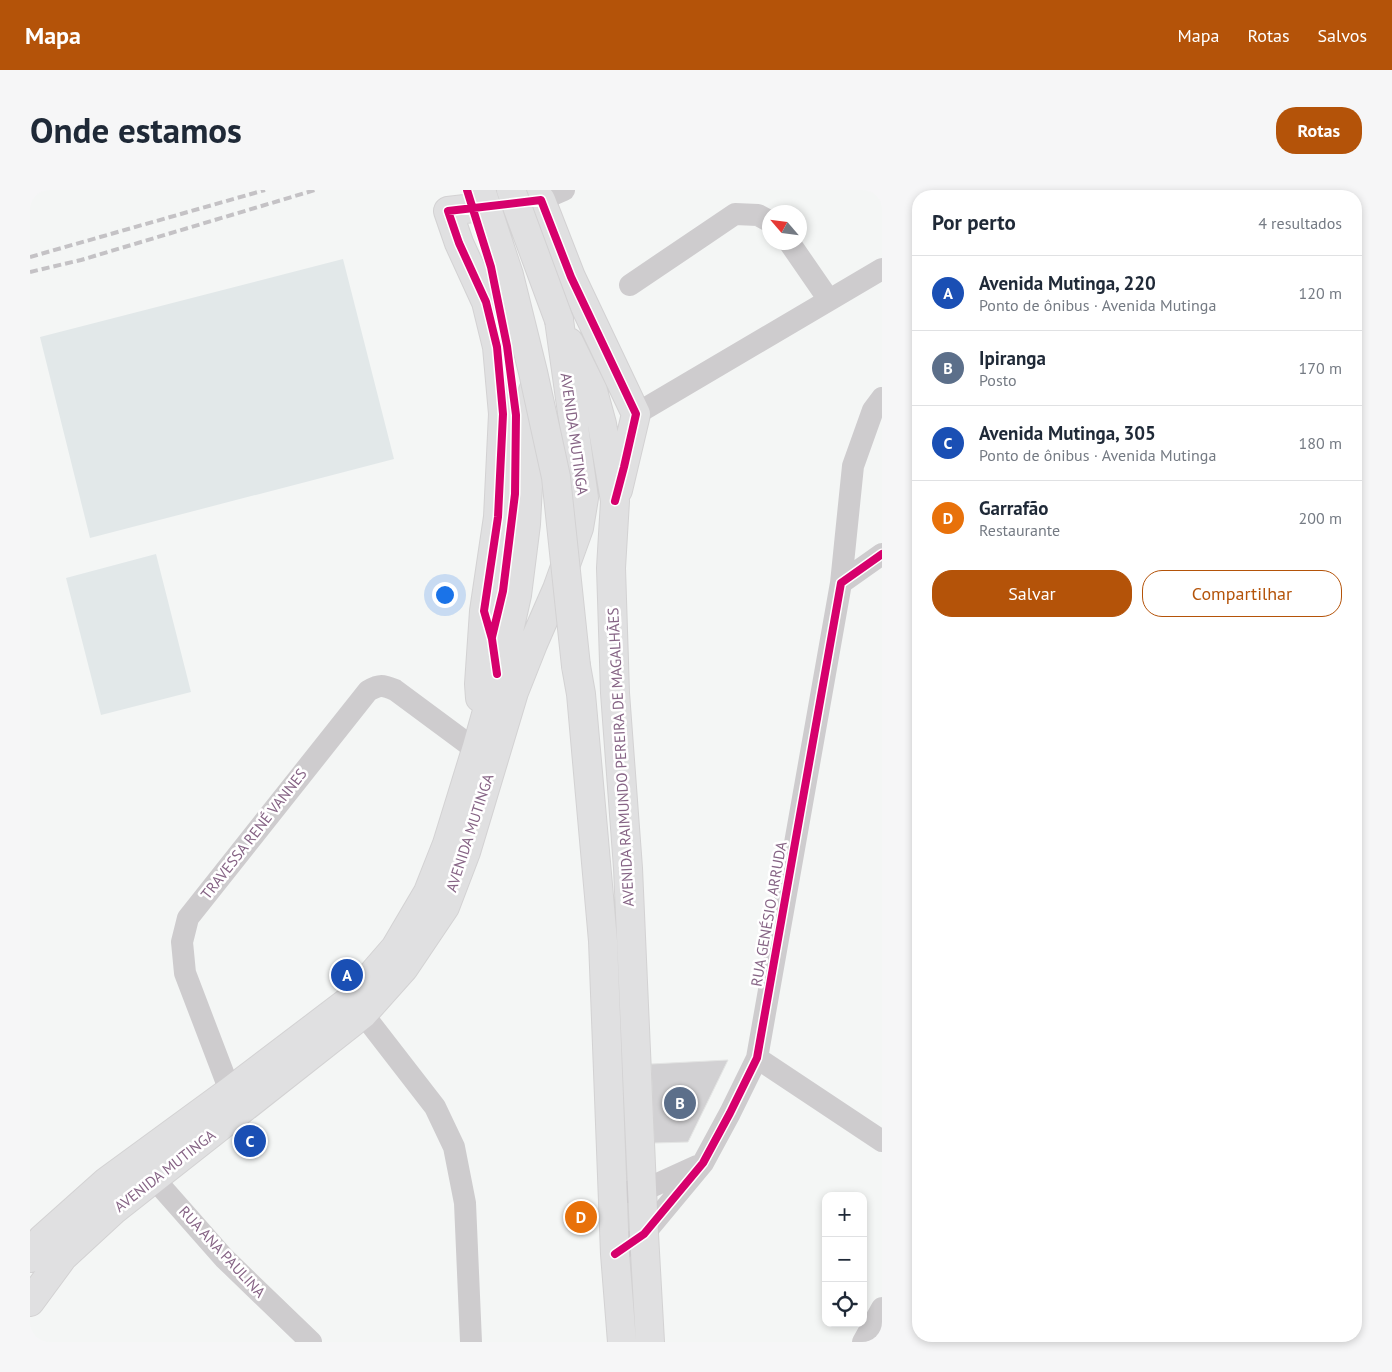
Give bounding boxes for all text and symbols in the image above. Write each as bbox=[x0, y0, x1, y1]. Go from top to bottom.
text: Mapa bbox=[25, 20, 81, 51]
text: Mapa bbox=[1178, 24, 1219, 47]
text: Rotas bbox=[1247, 24, 1290, 47]
text: Salvos bbox=[1318, 24, 1367, 47]
text: Onde estamos bbox=[30, 107, 242, 153]
button: Rotas bbox=[1276, 107, 1362, 154]
north arrow bbox=[762, 205, 807, 250]
text: Por perto bbox=[932, 209, 1016, 236]
text: 4 resultados bbox=[1258, 213, 1342, 233]
text: Avenida Mutinga, 220 bbox=[979, 271, 1156, 295]
text: A bbox=[943, 283, 953, 303]
text: 120 m bbox=[1299, 283, 1342, 303]
text: Ponto de ônibus · Avenida Mutinga bbox=[979, 295, 1216, 315]
text: Ipiranga bbox=[979, 346, 1046, 370]
text: B bbox=[943, 358, 953, 378]
text: 170 m bbox=[1299, 358, 1342, 378]
text: Posto bbox=[979, 370, 1017, 390]
street label: AVENIDA MUTINGA bbox=[557, 372, 593, 496]
text: Avenida Mutinga, 305 bbox=[979, 421, 1156, 445]
text: C bbox=[944, 433, 952, 453]
text: 180 m bbox=[1299, 433, 1342, 453]
text: Ponto de ônibus · Avenida Mutinga bbox=[979, 445, 1216, 465]
text: Garrafão bbox=[979, 496, 1048, 520]
text: D bbox=[943, 508, 953, 528]
text: 200 m bbox=[1299, 508, 1342, 528]
text: Restaurante bbox=[979, 520, 1060, 540]
button: Salvar bbox=[932, 570, 1132, 617]
button: Compartilhar bbox=[1142, 570, 1342, 617]
your location bbox=[432, 582, 458, 608]
street label: AVENIDA RAIMUNDO PEREIRA DE MAGALHÃES bbox=[603, 607, 638, 907]
street label: TRAVESSA RENÉ VANNES bbox=[197, 764, 311, 903]
street label: AVENIDA MUTINGA bbox=[441, 771, 498, 894]
street label: RUA GENÉSIO ARRUDA bbox=[746, 840, 791, 988]
pin: A bbox=[331, 956, 363, 994]
pin: B bbox=[664, 1084, 696, 1122]
pin: C bbox=[234, 1122, 266, 1160]
street label: AVENIDA MUTINGA bbox=[110, 1125, 219, 1216]
map controls bbox=[822, 1192, 867, 1327]
button: + bbox=[822, 1192, 867, 1237]
pin: D bbox=[565, 1198, 597, 1236]
street label: RUA ANA PAULINA bbox=[175, 1202, 270, 1302]
button: − bbox=[822, 1237, 867, 1282]
button: locate bbox=[822, 1282, 867, 1327]

